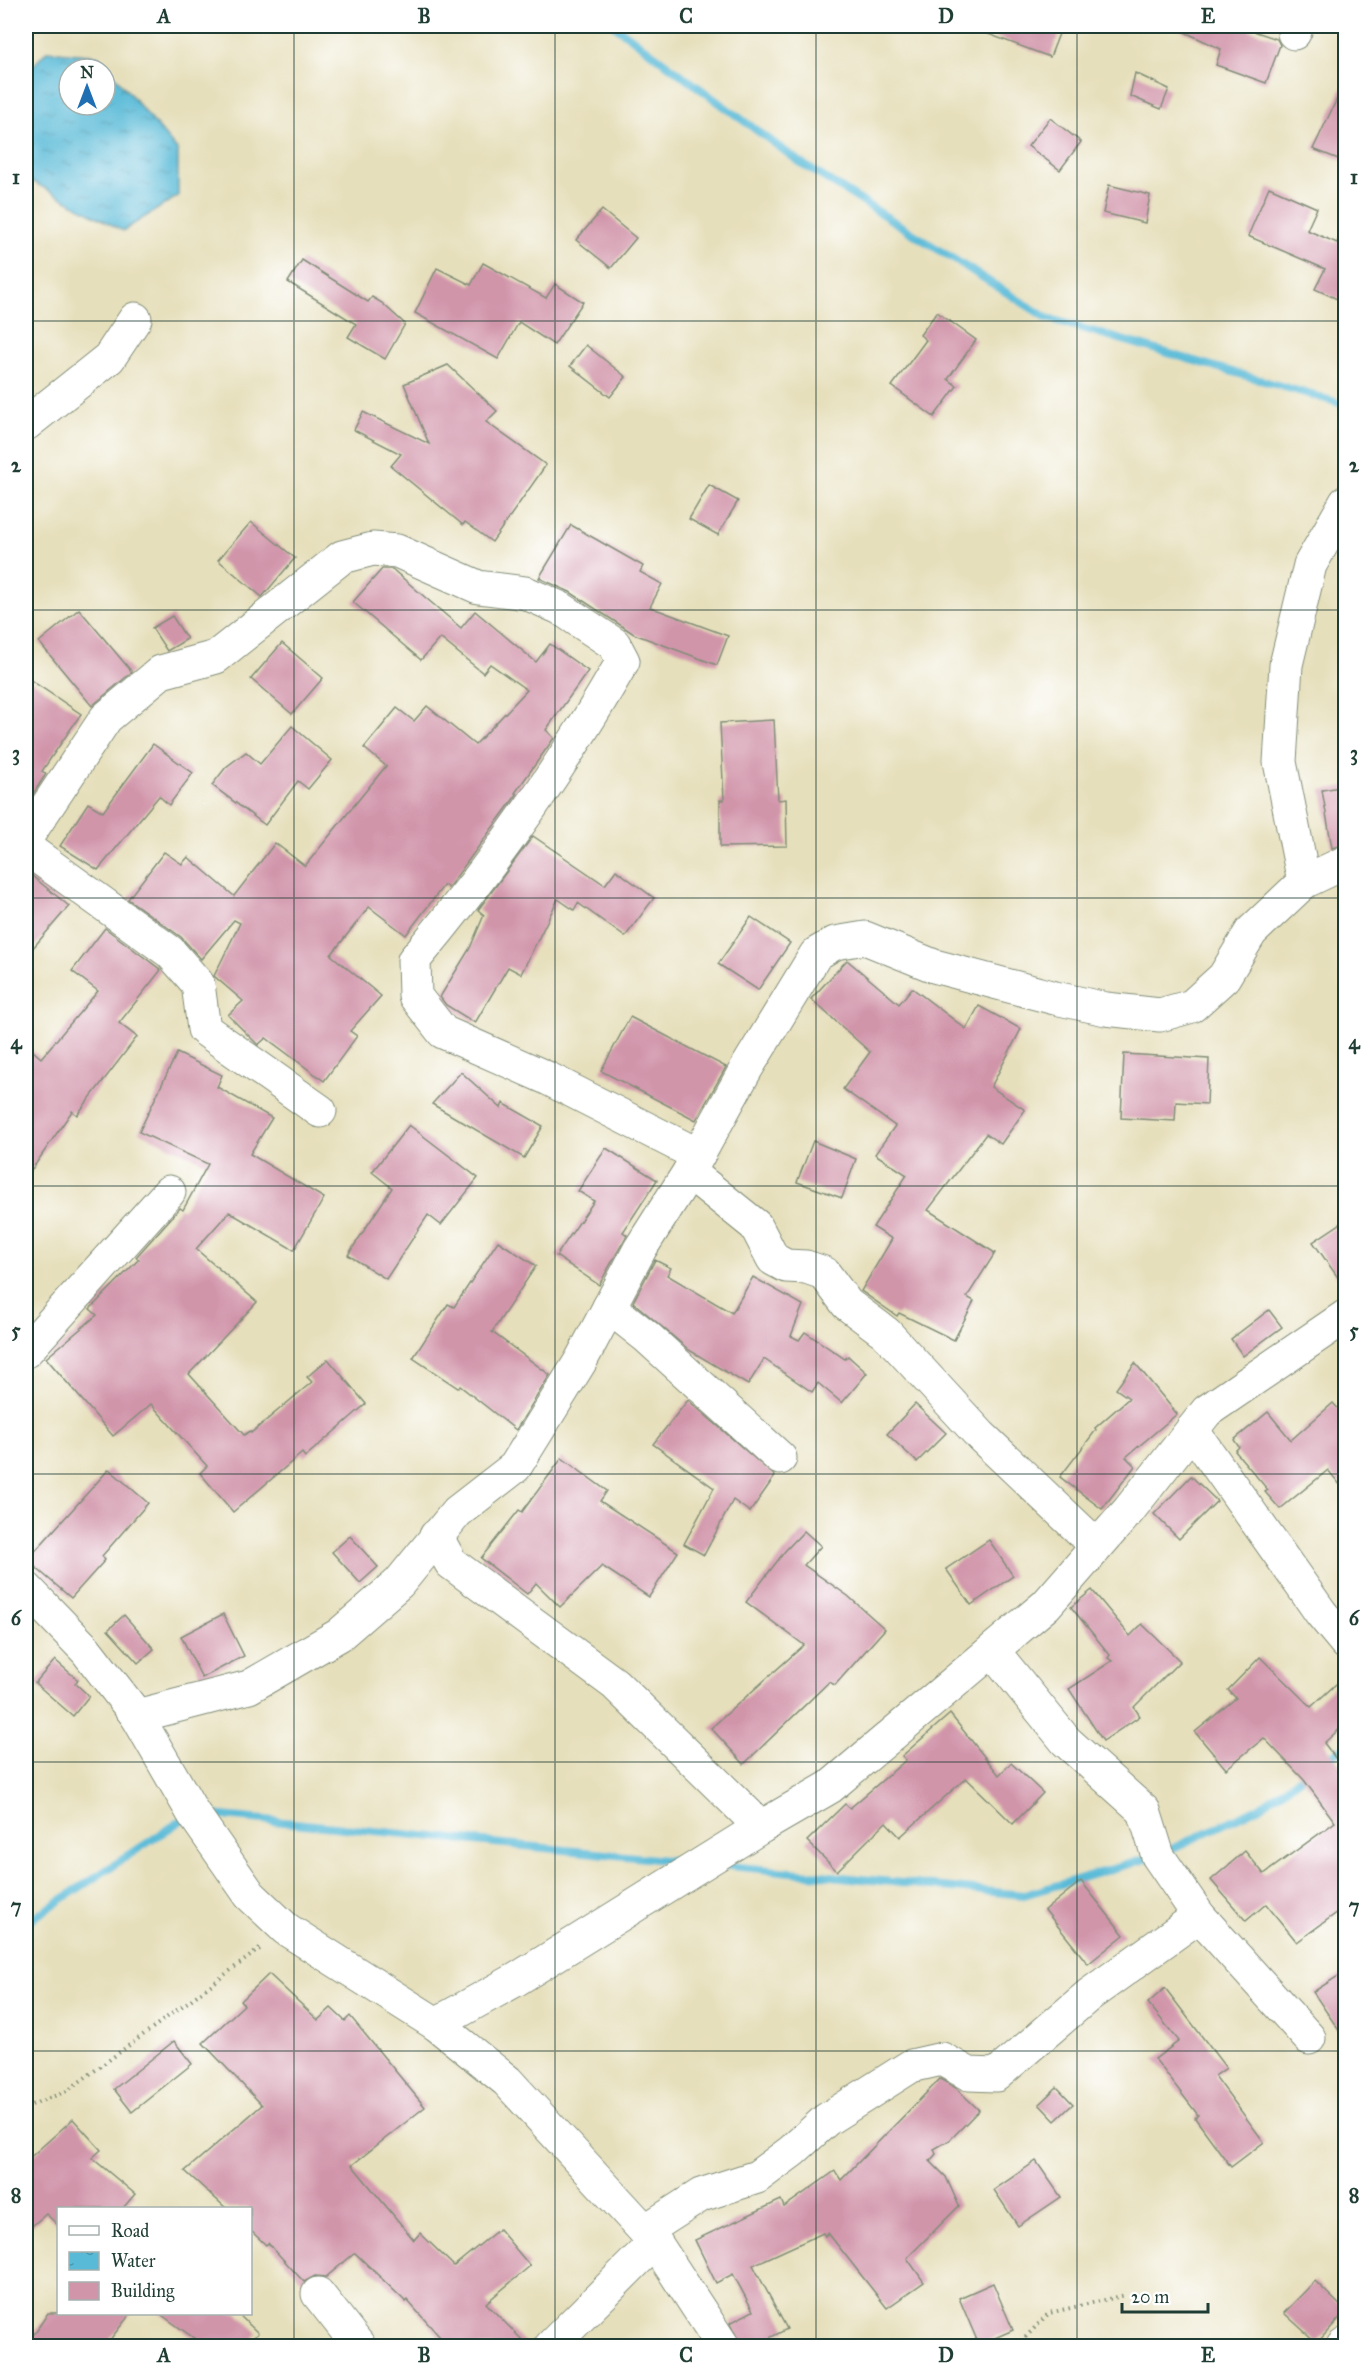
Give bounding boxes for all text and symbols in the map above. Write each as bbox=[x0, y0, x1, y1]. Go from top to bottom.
text: A bbox=[155, 4, 171, 28]
text: B bbox=[417, 4, 431, 28]
text: C bbox=[679, 4, 693, 28]
text: D bbox=[938, 4, 954, 28]
text: E bbox=[1201, 4, 1216, 28]
north arrow bbox=[57, 57, 117, 117]
text: N bbox=[80, 63, 94, 82]
text: 1 bbox=[12, 165, 20, 189]
text: 1 bbox=[1350, 165, 1358, 189]
text: 2 bbox=[11, 453, 22, 477]
text: 2 bbox=[1349, 453, 1360, 477]
text: 3 bbox=[12, 741, 20, 766]
text: 3 bbox=[1350, 741, 1358, 766]
text: 4 bbox=[10, 1030, 22, 1055]
text: 4 bbox=[1348, 1030, 1360, 1055]
text: 5 bbox=[11, 1318, 21, 1342]
text: 5 bbox=[1349, 1318, 1359, 1342]
text: 6 bbox=[11, 1606, 23, 1630]
text: 6 bbox=[1349, 1606, 1361, 1630]
text: 7 bbox=[11, 1894, 22, 1918]
text: 7 bbox=[1349, 1894, 1360, 1918]
text: 8 bbox=[11, 2183, 21, 2207]
text: 8 bbox=[1349, 2183, 1359, 2207]
legend bbox=[57, 2207, 252, 2315]
text: Road bbox=[111, 2220, 149, 2242]
text: Water bbox=[111, 2250, 156, 2272]
scale bar bbox=[1122, 2276, 1208, 2314]
text: Building bbox=[111, 2280, 175, 2303]
text: 20 m bbox=[1131, 2286, 1169, 2308]
text: A bbox=[155, 2343, 171, 2367]
text: B bbox=[417, 2343, 431, 2367]
text: C bbox=[679, 2343, 693, 2367]
text: D bbox=[938, 2343, 954, 2367]
text: E bbox=[1201, 2343, 1216, 2367]

